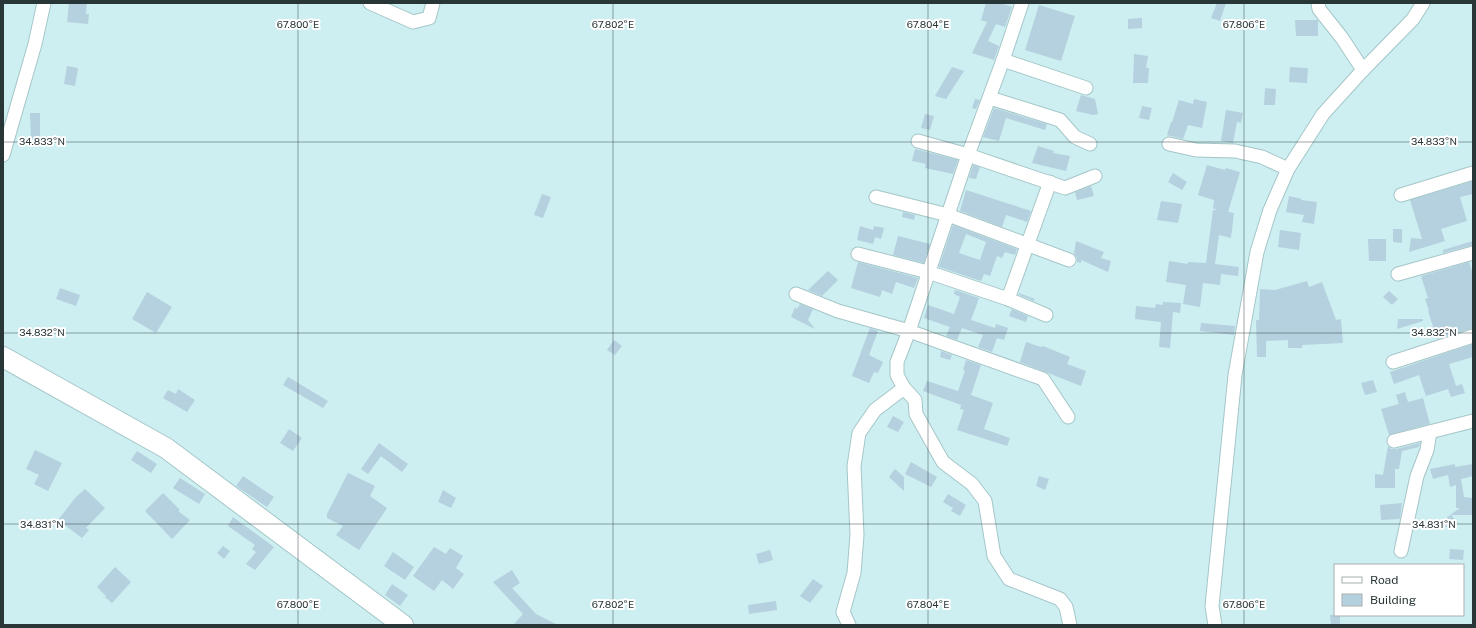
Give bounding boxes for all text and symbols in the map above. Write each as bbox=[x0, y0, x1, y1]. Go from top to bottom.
text: 67.800°E bbox=[277, 18, 319, 30]
text: 67.802°E bbox=[592, 18, 634, 30]
text: 67.804°E bbox=[907, 18, 949, 30]
text: 67.806°E bbox=[1223, 18, 1265, 30]
text: 34.833°N bbox=[19, 135, 65, 147]
text: 34.833°N bbox=[1411, 135, 1457, 147]
text: 34.832°N bbox=[19, 326, 65, 338]
text: 34.832°N bbox=[1411, 326, 1457, 338]
text: 34.831°N bbox=[20, 518, 64, 530]
text: 34.831°N bbox=[1412, 518, 1456, 530]
legend bbox=[1334, 564, 1464, 616]
text: Road bbox=[1370, 573, 1398, 587]
text: Building bbox=[1370, 593, 1416, 607]
text: 67.800°E bbox=[277, 598, 319, 610]
text: 67.802°E bbox=[592, 598, 634, 610]
text: 67.804°E bbox=[907, 598, 949, 610]
text: 67.806°E bbox=[1223, 598, 1265, 610]

